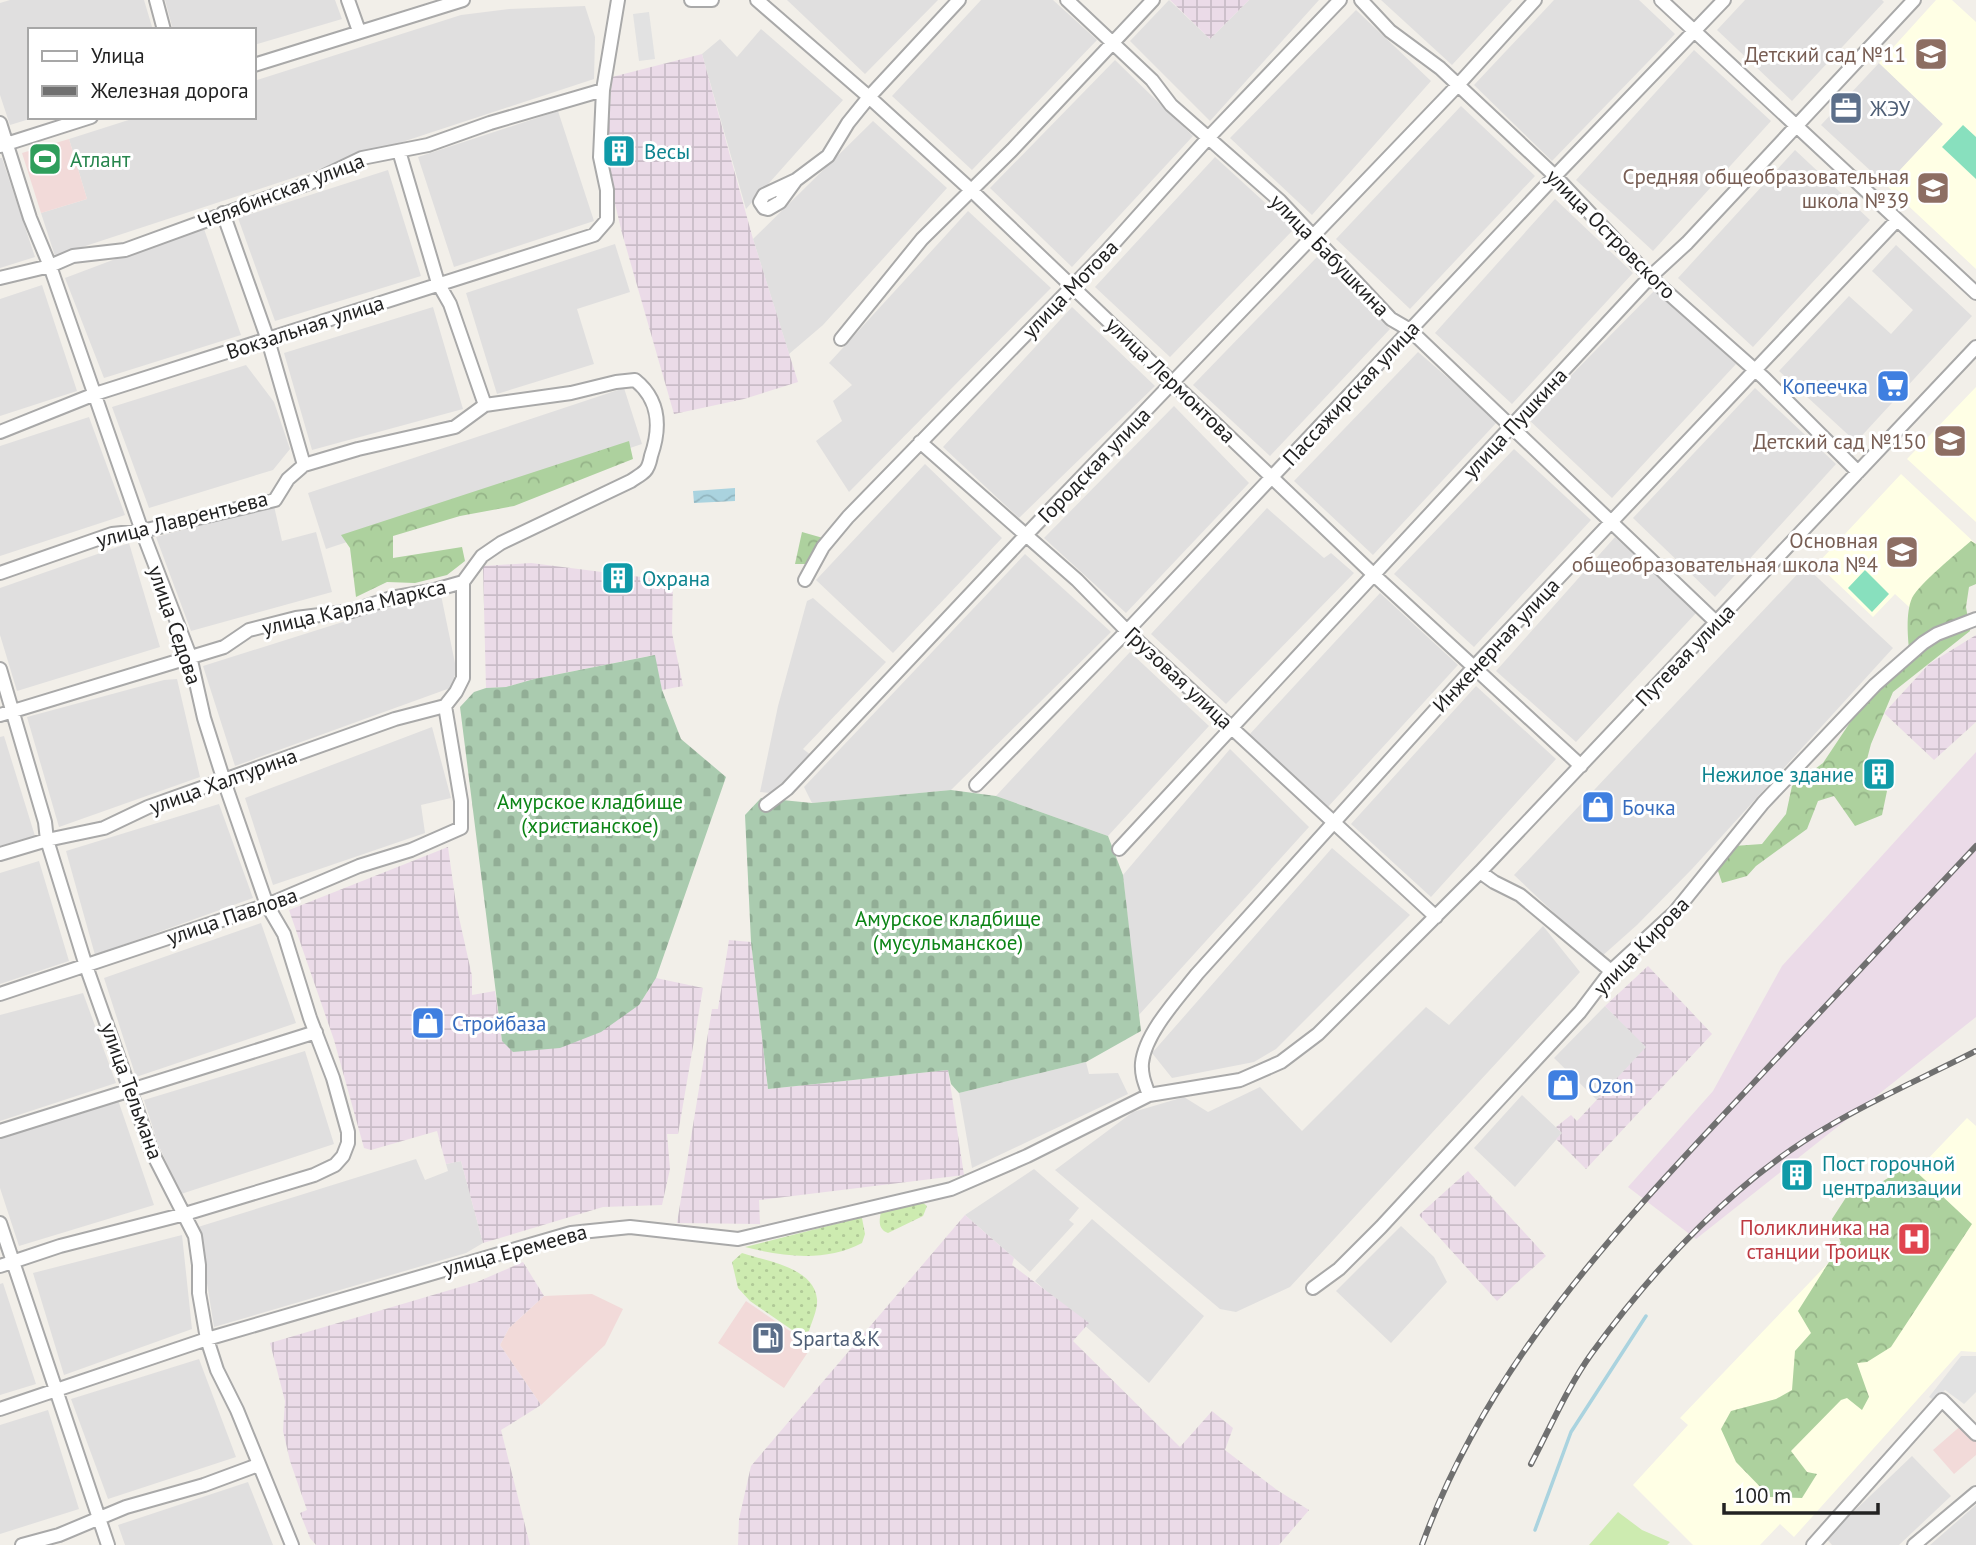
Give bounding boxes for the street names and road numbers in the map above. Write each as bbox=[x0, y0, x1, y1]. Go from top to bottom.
street label: Челябинская улица bbox=[194, 147, 368, 235]
street label: улица Островского bbox=[1540, 163, 1682, 305]
street label: улица Бабушкина bbox=[1265, 188, 1395, 322]
street label: улица Мотова bbox=[1016, 234, 1124, 344]
street label: Вокзальная улица bbox=[223, 289, 387, 365]
street label: улица Лермонтова bbox=[1100, 311, 1242, 449]
street label: Пассажирская улица bbox=[1277, 315, 1425, 471]
street label: улица Пушкина bbox=[1457, 362, 1573, 484]
street label: Городская улица bbox=[1032, 401, 1156, 529]
street label: улица Лаврентьева bbox=[94, 485, 270, 553]
street label: улица Седова bbox=[142, 562, 208, 688]
street label: Инженерная улица bbox=[1427, 572, 1565, 718]
street label: улица Карла Маркса bbox=[259, 573, 449, 641]
street label: Путевая улица bbox=[1629, 598, 1741, 712]
street label: Грузовая улица bbox=[1119, 621, 1239, 735]
street label: улица Халтурина bbox=[145, 742, 301, 820]
street label: улица Павлова bbox=[163, 881, 301, 951]
street label: улица Кирова bbox=[1587, 891, 1695, 1001]
street label: улица Тельмана bbox=[95, 1019, 169, 1163]
street label: улица Еремеева bbox=[440, 1218, 590, 1282]

